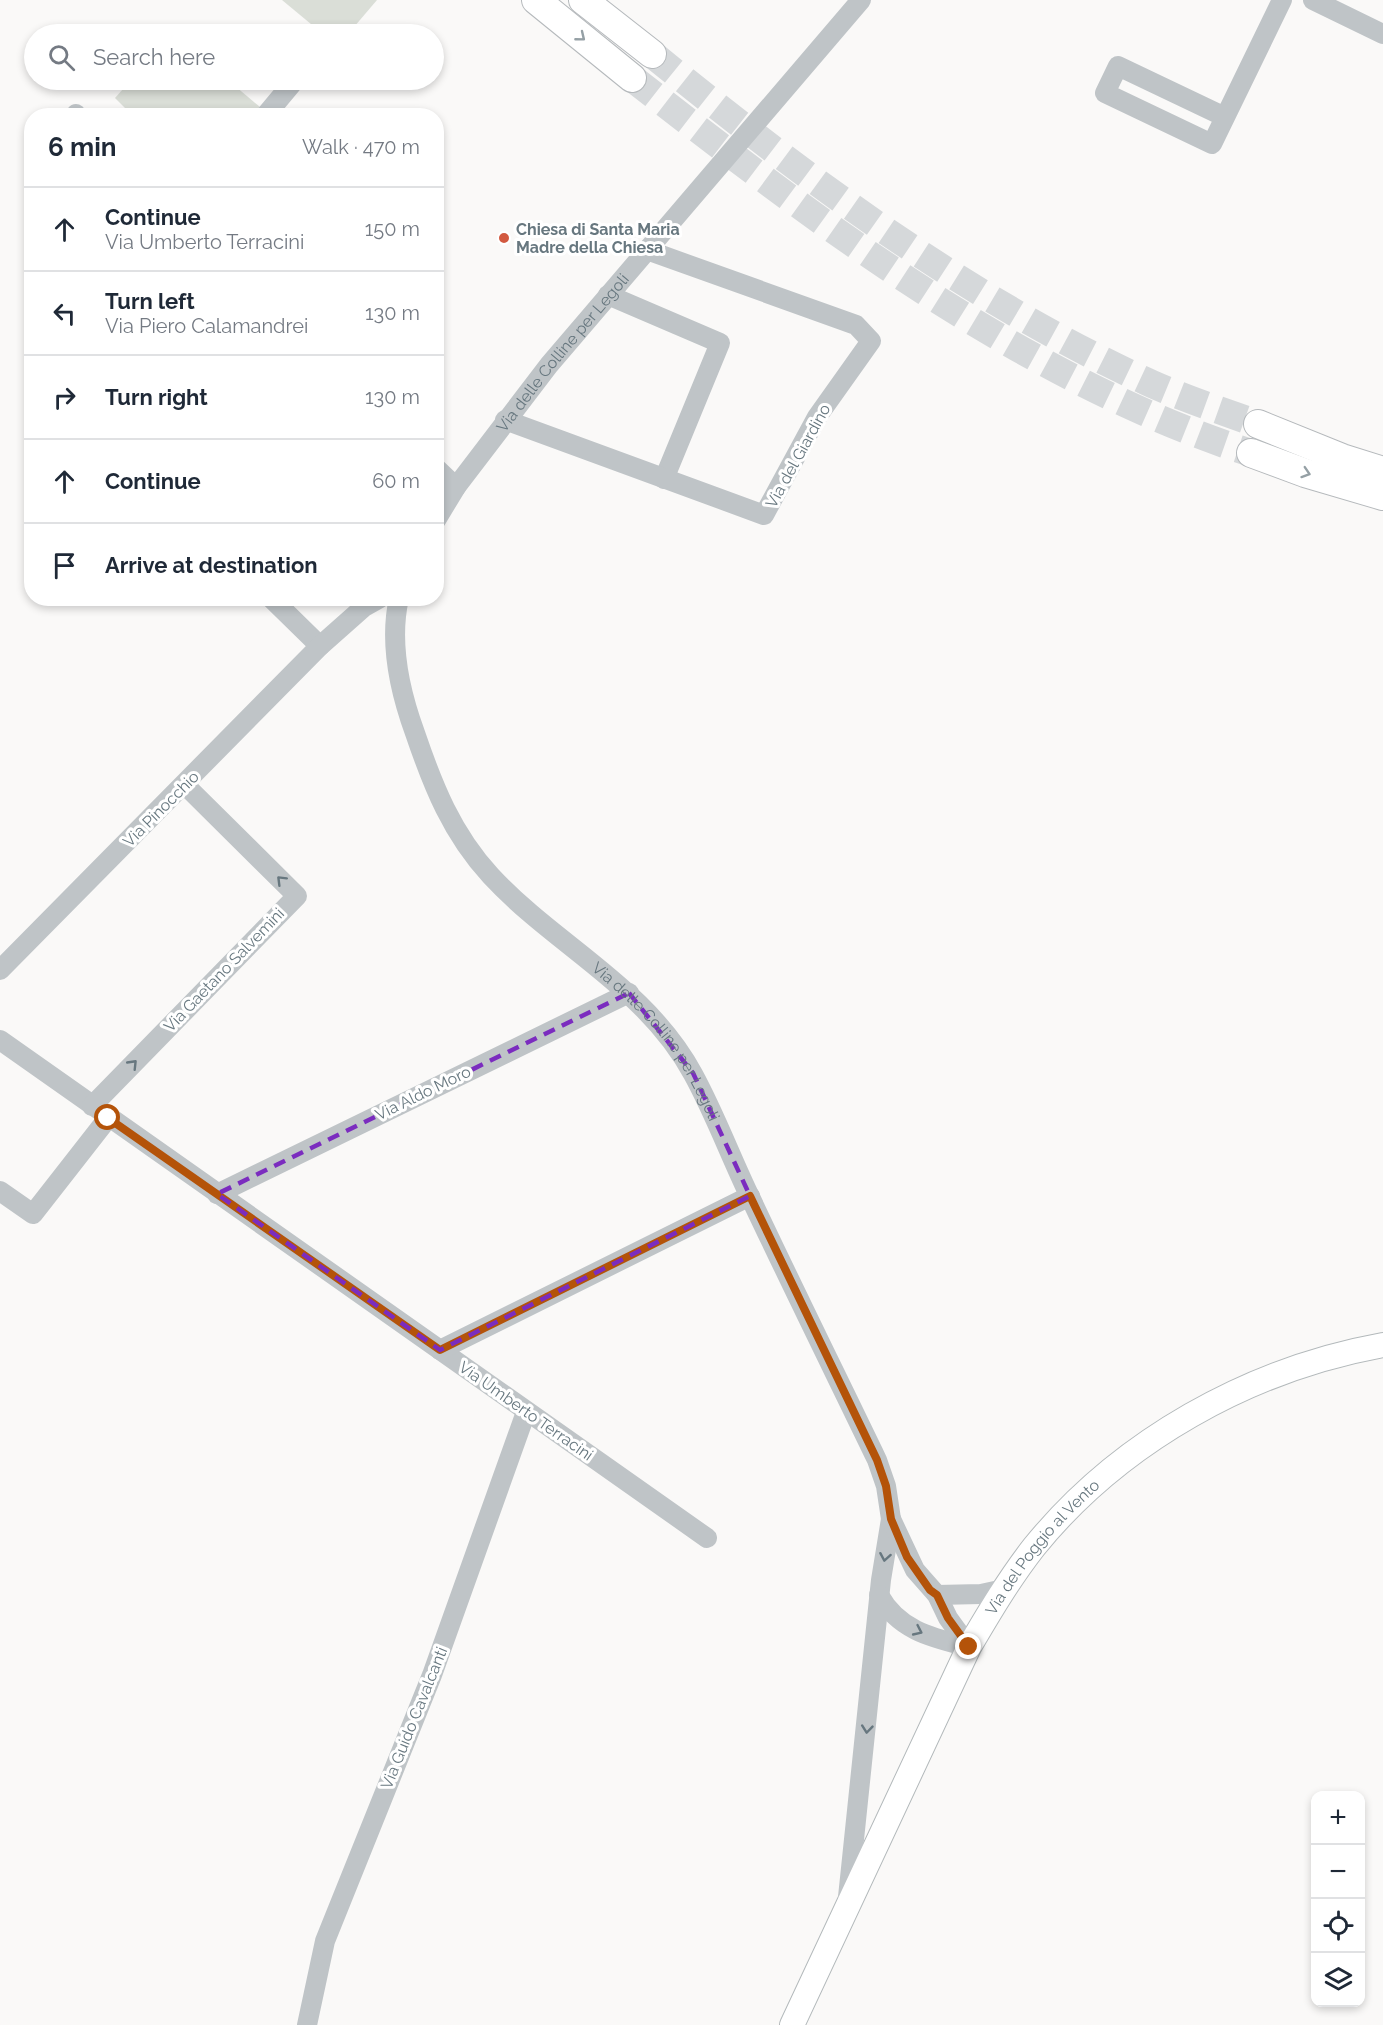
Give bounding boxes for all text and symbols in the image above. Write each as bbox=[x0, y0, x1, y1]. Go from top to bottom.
search box bbox=[24, 24, 444, 90]
one-way arrow bbox=[574, 29, 585, 40]
icon: search bbox=[45, 41, 78, 74]
text: Search here bbox=[93, 44, 215, 70]
text: 6 min bbox=[48, 132, 117, 162]
text: Walk · 470 m bbox=[302, 135, 420, 159]
text: Continue bbox=[105, 204, 201, 230]
icon: ahead bbox=[48, 213, 81, 246]
text: 150 m bbox=[365, 217, 420, 241]
place label: Chiesa di Santa Maria Madre della Chiesa bbox=[516, 220, 680, 257]
text: Via Umberto Terracini bbox=[105, 230, 304, 254]
marker: Chiesa di Santa Maria Madre della Chiesa bbox=[497, 231, 511, 245]
street label: Via delle Colline per Legoli bbox=[492, 270, 633, 435]
text: Turn left bbox=[105, 288, 195, 314]
icon: left bbox=[48, 297, 81, 330]
text: 130 m bbox=[365, 301, 420, 325]
text: Via Piero Calamandrei bbox=[105, 314, 308, 338]
icon: right bbox=[48, 381, 81, 414]
text: Turn right bbox=[105, 384, 208, 410]
text: 130 m bbox=[365, 385, 420, 409]
street label: Via del Giardino bbox=[762, 401, 834, 511]
icon: ahead bbox=[48, 465, 81, 498]
one-way arrow bbox=[1300, 466, 1311, 478]
text: Continue bbox=[105, 468, 201, 494]
text: 60 m bbox=[372, 469, 420, 493]
icon: arrive bbox=[48, 549, 81, 582]
text: Arrive at destination bbox=[105, 552, 318, 578]
street label: Via Pinocchio bbox=[119, 767, 203, 851]
one-way arrow bbox=[278, 876, 288, 887]
street label: Via Gaetano Salvemini bbox=[160, 904, 288, 1036]
street label: Via delle Colline per Legoli bbox=[588, 958, 724, 1124]
one-way arrow bbox=[125, 1061, 136, 1072]
street label: Via Aldo Moro bbox=[372, 1062, 474, 1124]
route start bbox=[94, 1104, 120, 1130]
street label: Via Umberto Terracini bbox=[455, 1357, 597, 1465]
street label: Via del Poggio al Vento bbox=[981, 1475, 1103, 1618]
one-way arrow bbox=[879, 1553, 891, 1562]
one-way arrow bbox=[911, 1624, 922, 1636]
route end bbox=[955, 1633, 981, 1659]
street label: Via Guido Cavalcanti bbox=[377, 1644, 451, 1792]
one-way arrow bbox=[861, 1724, 873, 1733]
map controls bbox=[1311, 1791, 1365, 2007]
button: + bbox=[1311, 1791, 1365, 1845]
button: − bbox=[1311, 1845, 1365, 1899]
button: locate bbox=[1311, 1899, 1365, 1953]
button: layers bbox=[1311, 1953, 1365, 2007]

